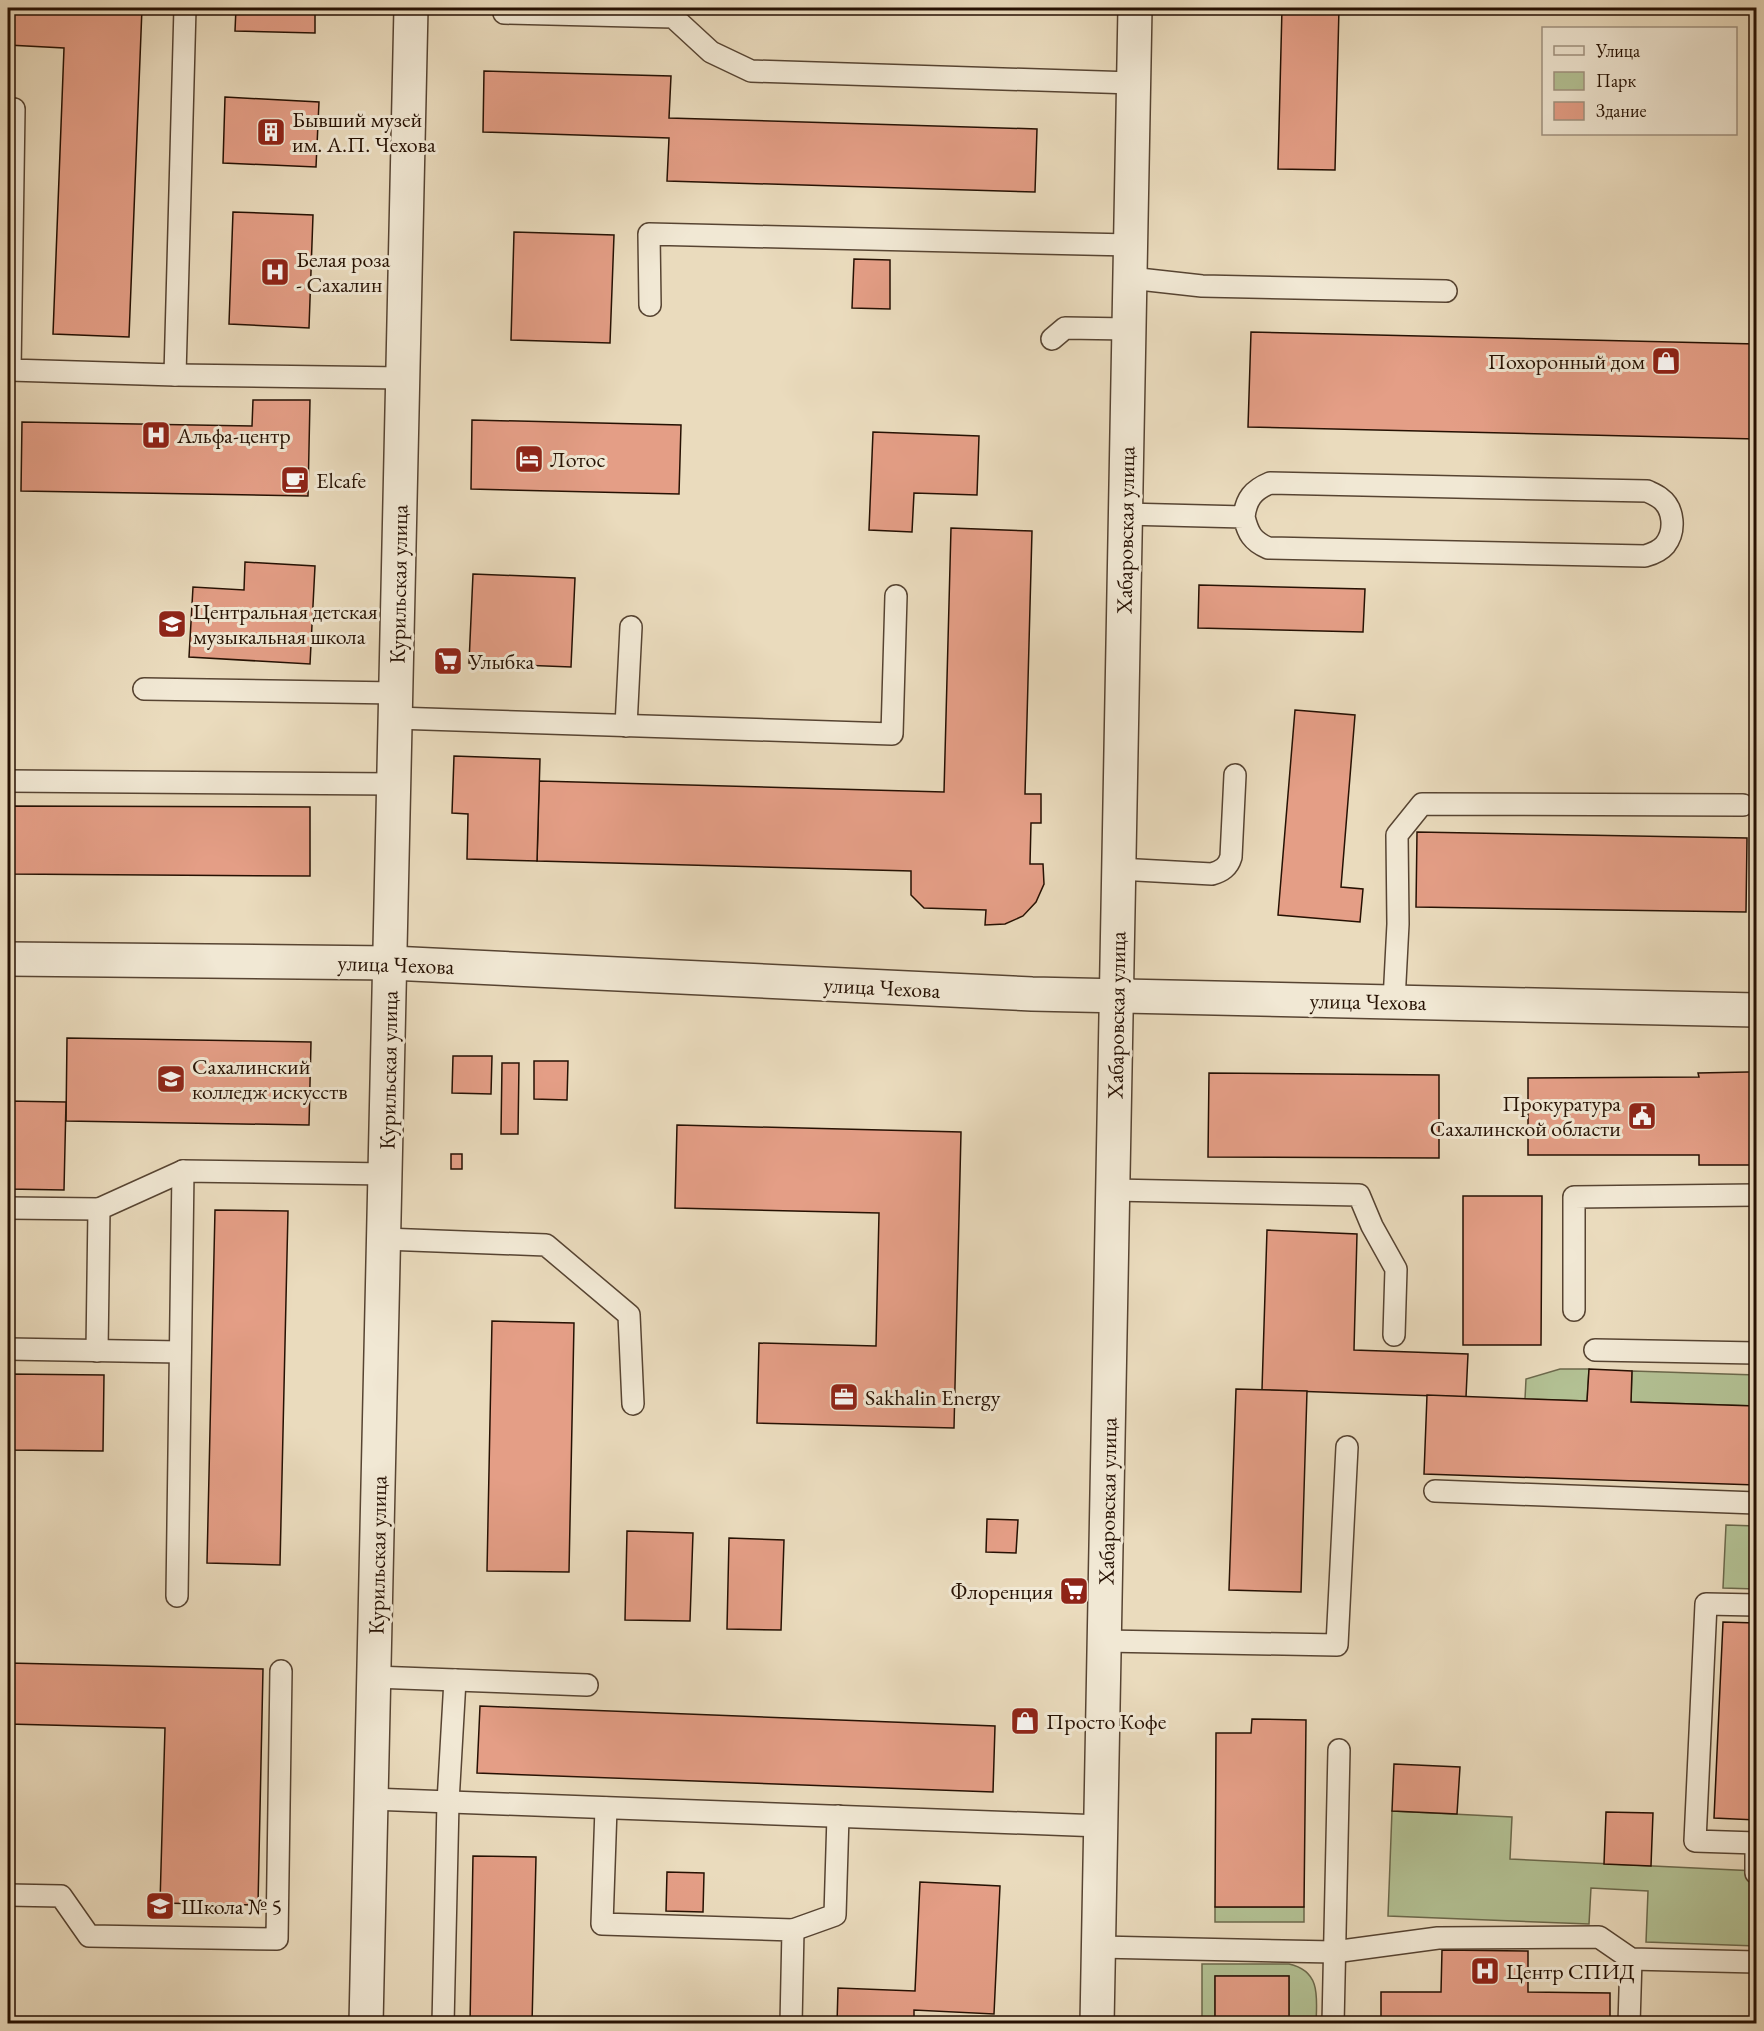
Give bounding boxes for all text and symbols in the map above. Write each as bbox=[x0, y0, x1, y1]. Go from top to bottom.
legend bbox=[1542, 27, 1737, 135]
text: Улица bbox=[1595, 39, 1641, 62]
text: Парк bbox=[1596, 69, 1636, 92]
text: Здание bbox=[1596, 99, 1646, 122]
place label: Бывший музей им. А.П. Чехова bbox=[292, 105, 436, 159]
building icon: Бывший музей им. А.П. Чехова bbox=[255, 116, 287, 148]
place label: Белая роза - Сахалин bbox=[296, 245, 390, 299]
hospital icon: Белая роза - Сахалин bbox=[259, 256, 291, 288]
shop icon: Похоронный дом bbox=[1650, 345, 1682, 377]
place label: Похоронный дом bbox=[1488, 347, 1645, 376]
hospital icon: Альфа-центр bbox=[140, 419, 172, 451]
place label: Альфа-центр bbox=[176, 421, 291, 450]
hotel icon: Лотос bbox=[513, 443, 545, 475]
place label: Лотос bbox=[550, 445, 605, 474]
street label: Хабаровская улица bbox=[1110, 446, 1141, 615]
cafe icon: Elcafe bbox=[279, 464, 311, 496]
place label: Elcafe bbox=[316, 466, 367, 495]
street label: Курильская улица bbox=[383, 504, 414, 664]
place label: Центральная детская музыкальная школа bbox=[193, 597, 378, 651]
school or university icon: Центральная детская музыкальная школа bbox=[156, 608, 188, 640]
supermarket icon: Улыбка bbox=[432, 645, 464, 677]
place label: Улыбка bbox=[468, 647, 534, 676]
street label: Хабаровская улица bbox=[1101, 931, 1132, 1100]
street label: улица Чехова bbox=[337, 948, 455, 981]
street label: улица Чехова bbox=[823, 970, 941, 1005]
street label: улица Чехова bbox=[1309, 986, 1427, 1017]
street label: Курильская улица bbox=[373, 990, 404, 1150]
place label: Сахалинский колледж искусств bbox=[192, 1052, 348, 1106]
school or university icon: Сахалинский колледж искусств bbox=[155, 1063, 187, 1095]
place label: Прокуратура Сахалинской области bbox=[1430, 1089, 1621, 1143]
public building icon: Прокуратура Сахалинской области bbox=[1626, 1100, 1658, 1132]
office icon: Sakhalin Energy bbox=[828, 1381, 860, 1413]
place label: Sakhalin Energy bbox=[865, 1383, 1001, 1412]
street label: Хабаровская улица bbox=[1092, 1417, 1123, 1586]
street label: Курильская улица bbox=[362, 1475, 393, 1635]
supermarket icon: Флоренция bbox=[1058, 1575, 1090, 1607]
place label: Флоренция bbox=[951, 1577, 1053, 1606]
shop icon: Просто Кофе bbox=[1009, 1705, 1041, 1737]
place label: Просто Кофе bbox=[1046, 1707, 1167, 1736]
school or university icon: Школа № 5 bbox=[144, 1890, 176, 1922]
place label: Школа № 5 bbox=[181, 1892, 282, 1921]
hospital icon: Центр СПИД bbox=[1469, 1955, 1501, 1987]
place label: Центр СПИД bbox=[1506, 1957, 1635, 1986]

